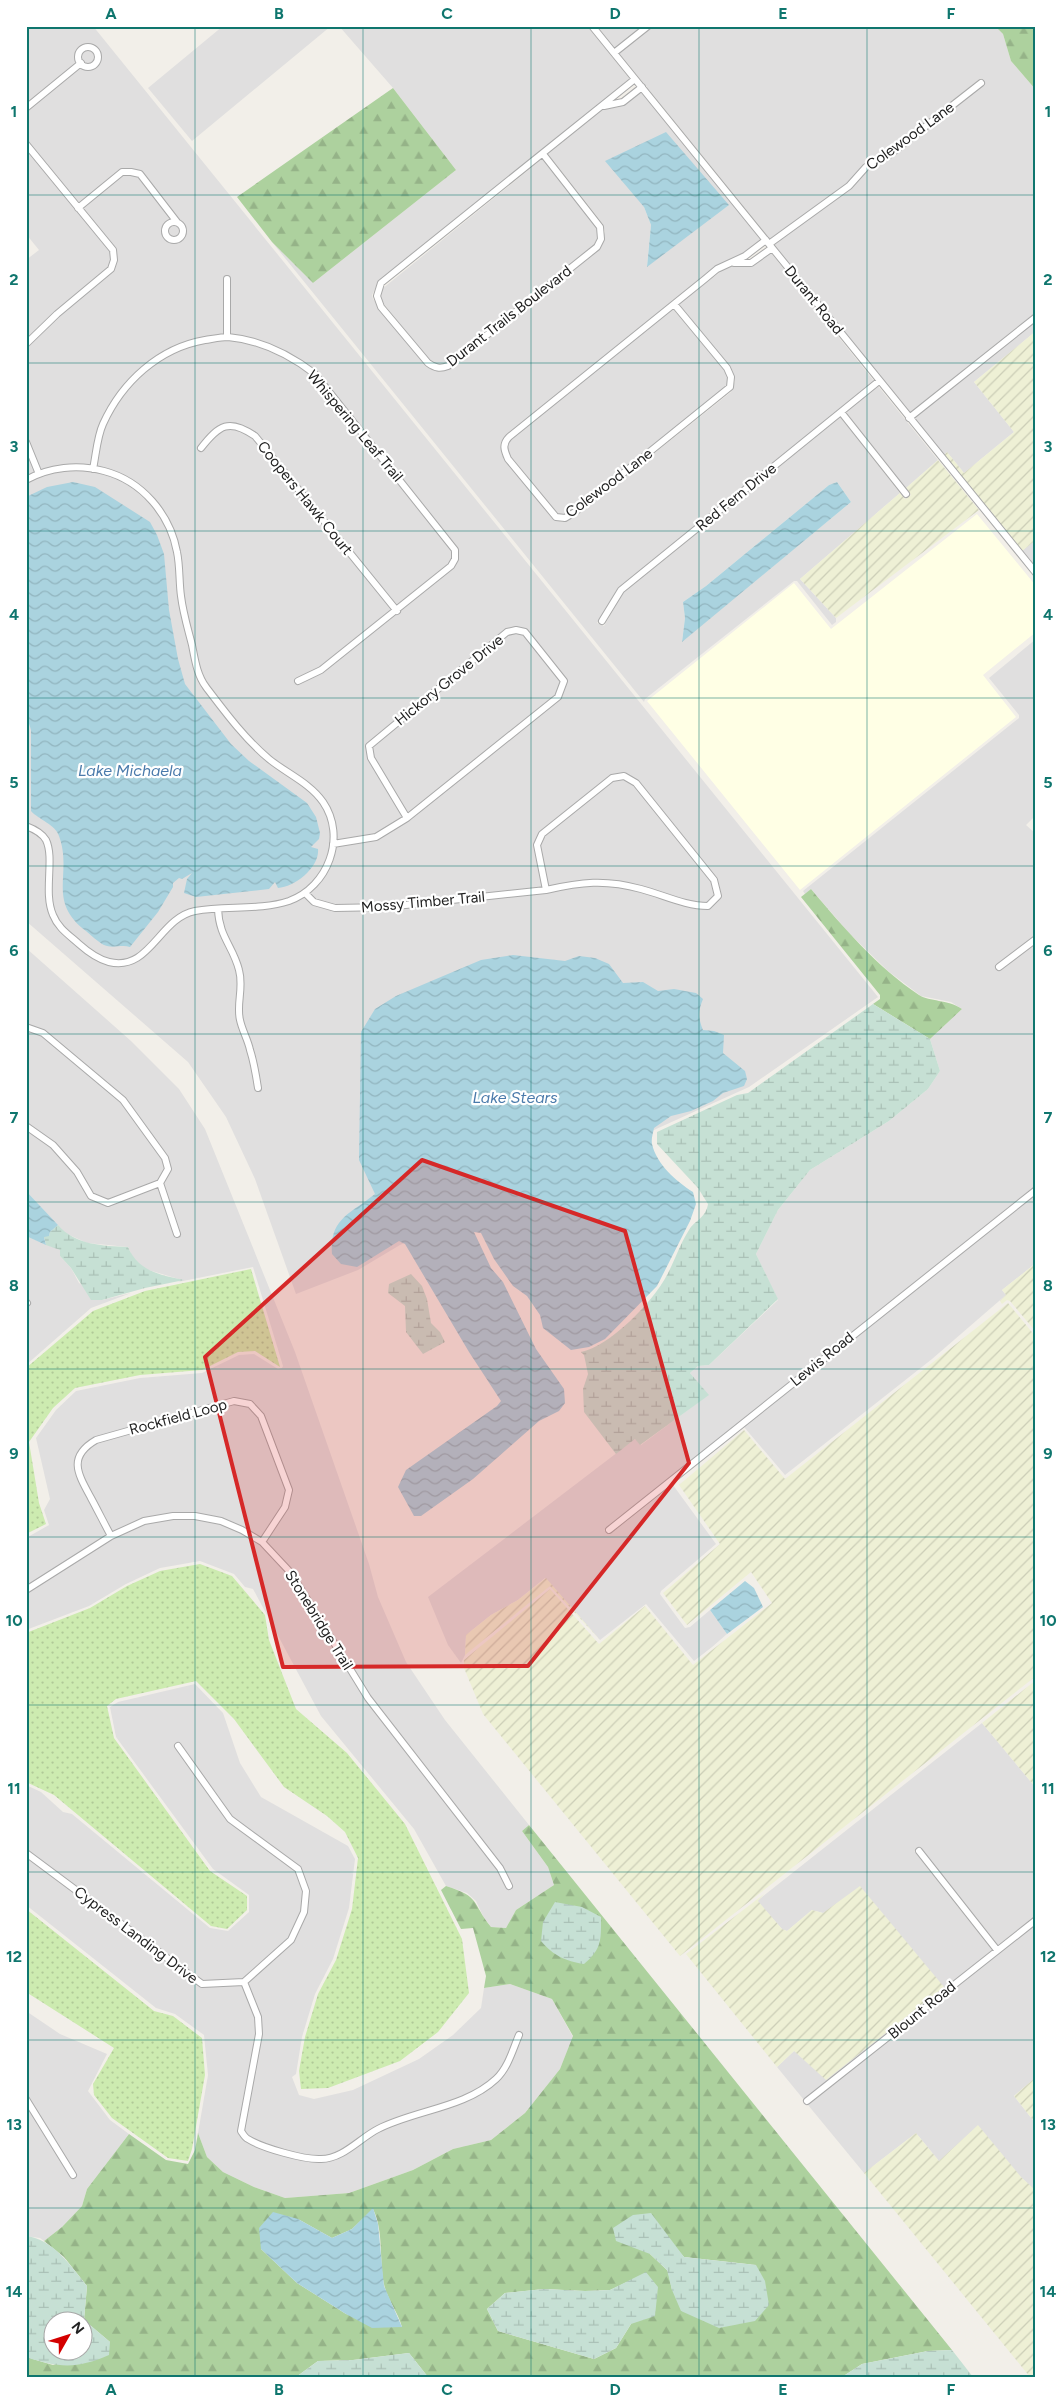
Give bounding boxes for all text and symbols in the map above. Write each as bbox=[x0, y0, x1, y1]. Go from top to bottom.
text: A bbox=[105, 4, 117, 23]
text: B bbox=[274, 4, 284, 23]
text: C bbox=[441, 4, 453, 23]
text: D bbox=[609, 4, 621, 23]
text: E bbox=[778, 4, 788, 23]
text: F bbox=[947, 4, 956, 23]
street label: Colewood Lane bbox=[863, 98, 957, 174]
text: 1 bbox=[11, 102, 17, 121]
text: 1 bbox=[1045, 102, 1051, 121]
street label: Durant Trails Boulevard bbox=[443, 262, 575, 370]
street label: Durant Road bbox=[781, 262, 847, 338]
text: 2 bbox=[9, 270, 19, 289]
text: 2 bbox=[1043, 270, 1053, 289]
street label: Whispering Leaf Trail bbox=[303, 367, 407, 485]
text: 3 bbox=[10, 437, 19, 456]
street label: Coopers Hawk Court bbox=[254, 437, 357, 559]
text: 3 bbox=[1044, 437, 1053, 456]
street label: Colewood Lane bbox=[562, 444, 656, 522]
street label: Red Fern Drive bbox=[692, 459, 780, 535]
text: 4 bbox=[9, 605, 19, 624]
text: 4 bbox=[1043, 605, 1053, 624]
street label: Hickory Grove Drive bbox=[391, 631, 507, 729]
water label: Lake Michaela bbox=[78, 761, 182, 780]
text: 5 bbox=[9, 773, 19, 792]
text: 5 bbox=[1043, 773, 1053, 792]
street label: Mossy Timber Trail bbox=[360, 888, 486, 916]
text: 6 bbox=[9, 941, 19, 960]
text: 6 bbox=[1043, 941, 1053, 960]
water label: Lake Stears bbox=[472, 1088, 558, 1107]
text: 7 bbox=[10, 1108, 19, 1127]
text: 7 bbox=[1044, 1108, 1053, 1127]
text: 8 bbox=[9, 1276, 19, 1295]
text: 8 bbox=[1043, 1276, 1053, 1295]
street label: Lewis Road bbox=[787, 1328, 857, 1390]
street label: Rockfield Loop bbox=[127, 1395, 229, 1439]
text: 9 bbox=[9, 1444, 19, 1463]
text: 9 bbox=[1043, 1444, 1053, 1463]
street label: Stonebridge Trail bbox=[281, 1567, 357, 1673]
text: 10 bbox=[5, 1611, 23, 1630]
text: 10 bbox=[1039, 1611, 1057, 1630]
text: 11 bbox=[7, 1779, 21, 1798]
text: 11 bbox=[1041, 1779, 1055, 1798]
street label: Cypress Landing Drive bbox=[71, 1883, 201, 1987]
text: 12 bbox=[6, 1947, 22, 1966]
text: 12 bbox=[1040, 1947, 1056, 1966]
street label: Blount Road bbox=[885, 1977, 959, 2043]
text: 13 bbox=[6, 2115, 22, 2134]
text: 13 bbox=[1040, 2115, 1056, 2134]
text: 14 bbox=[6, 2282, 22, 2301]
text: 14 bbox=[1040, 2282, 1056, 2301]
north arrow bbox=[42, 2310, 92, 2360]
text: N bbox=[68, 2319, 88, 2338]
text: A bbox=[105, 2380, 117, 2399]
text: B bbox=[274, 2380, 284, 2399]
text: C bbox=[441, 2380, 453, 2399]
text: D bbox=[609, 2380, 621, 2399]
text: E bbox=[778, 2380, 788, 2399]
text: F bbox=[947, 2380, 956, 2399]

